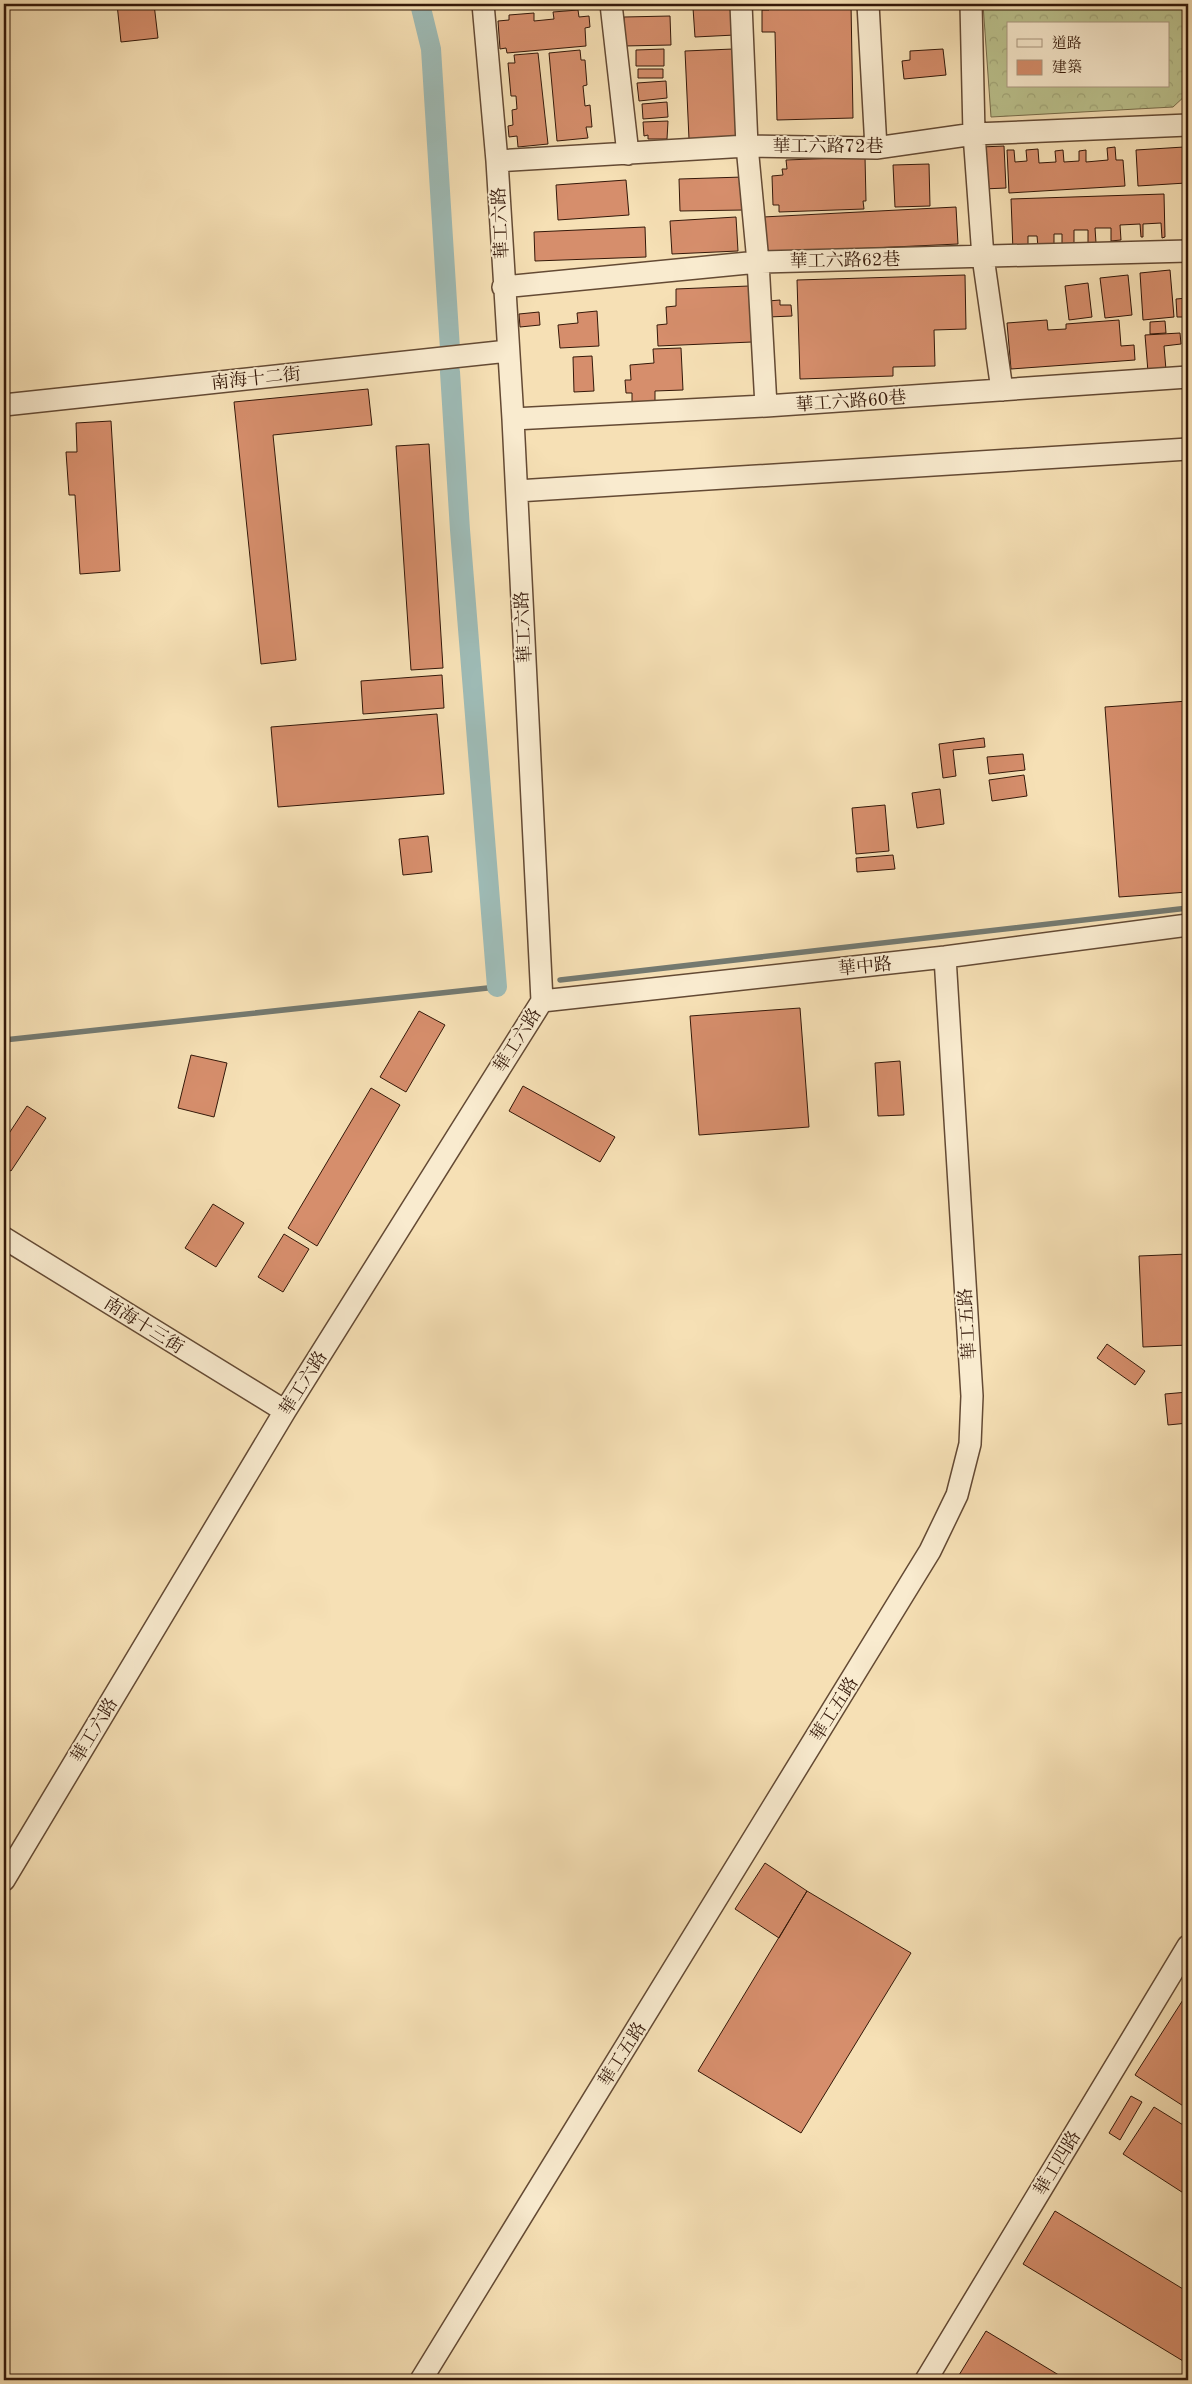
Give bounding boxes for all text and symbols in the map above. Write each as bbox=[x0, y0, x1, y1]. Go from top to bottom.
legend bbox=[1007, 22, 1170, 88]
text: 道路 bbox=[1052, 35, 1082, 52]
text: 建築 bbox=[1052, 59, 1082, 76]
street label: 華工六路72巷 bbox=[773, 136, 883, 156]
street label: 華工六路 bbox=[488, 187, 512, 259]
street label: 華工六路62巷 bbox=[789, 249, 901, 271]
street label: 南海十二街 bbox=[210, 363, 302, 393]
street label: 華工六路60巷 bbox=[795, 387, 907, 415]
street label: 華工六路 bbox=[511, 591, 535, 663]
street label: 華中路 bbox=[837, 953, 893, 979]
street label: 華工六路 bbox=[489, 1004, 545, 1076]
street label: 華工五路 bbox=[955, 1287, 979, 1361]
street label: 南海十三街 bbox=[101, 1293, 187, 1357]
street label: 華工六路 bbox=[275, 1347, 331, 1419]
street label: 華工五路 bbox=[806, 1673, 862, 1745]
street label: 華工六路 bbox=[67, 1694, 121, 1766]
street label: 華工五路 bbox=[594, 2018, 650, 2090]
street label: 華工四路 bbox=[1030, 2127, 1084, 2199]

